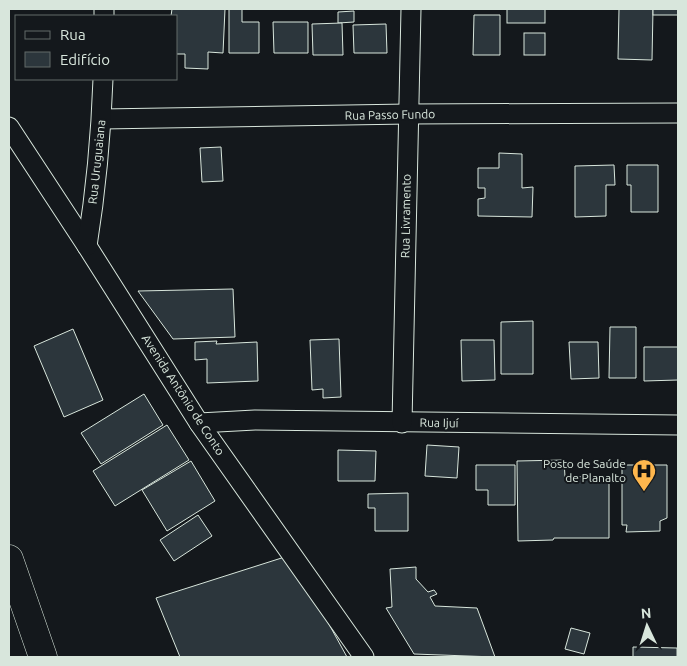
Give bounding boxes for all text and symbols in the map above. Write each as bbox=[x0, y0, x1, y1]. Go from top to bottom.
legend bbox=[15, 15, 178, 80]
text: Rua bbox=[60, 26, 86, 43]
text: Edifício bbox=[60, 51, 110, 68]
street label: Rua Passo Fundo bbox=[345, 107, 435, 122]
street label: Rua Uruguaiana bbox=[86, 119, 107, 205]
street label: Rua Livramento bbox=[398, 174, 413, 258]
street label: Avenida Antônio de Conto bbox=[140, 332, 227, 457]
street label: Rua Ijuí bbox=[419, 416, 460, 429]
place label: Posto de Saúde de Planalto bbox=[543, 457, 626, 484]
hospital icon: Posto de Saúde de Planalto bbox=[631, 458, 657, 492]
north arrow bbox=[622, 601, 672, 651]
text: N bbox=[640, 605, 652, 621]

